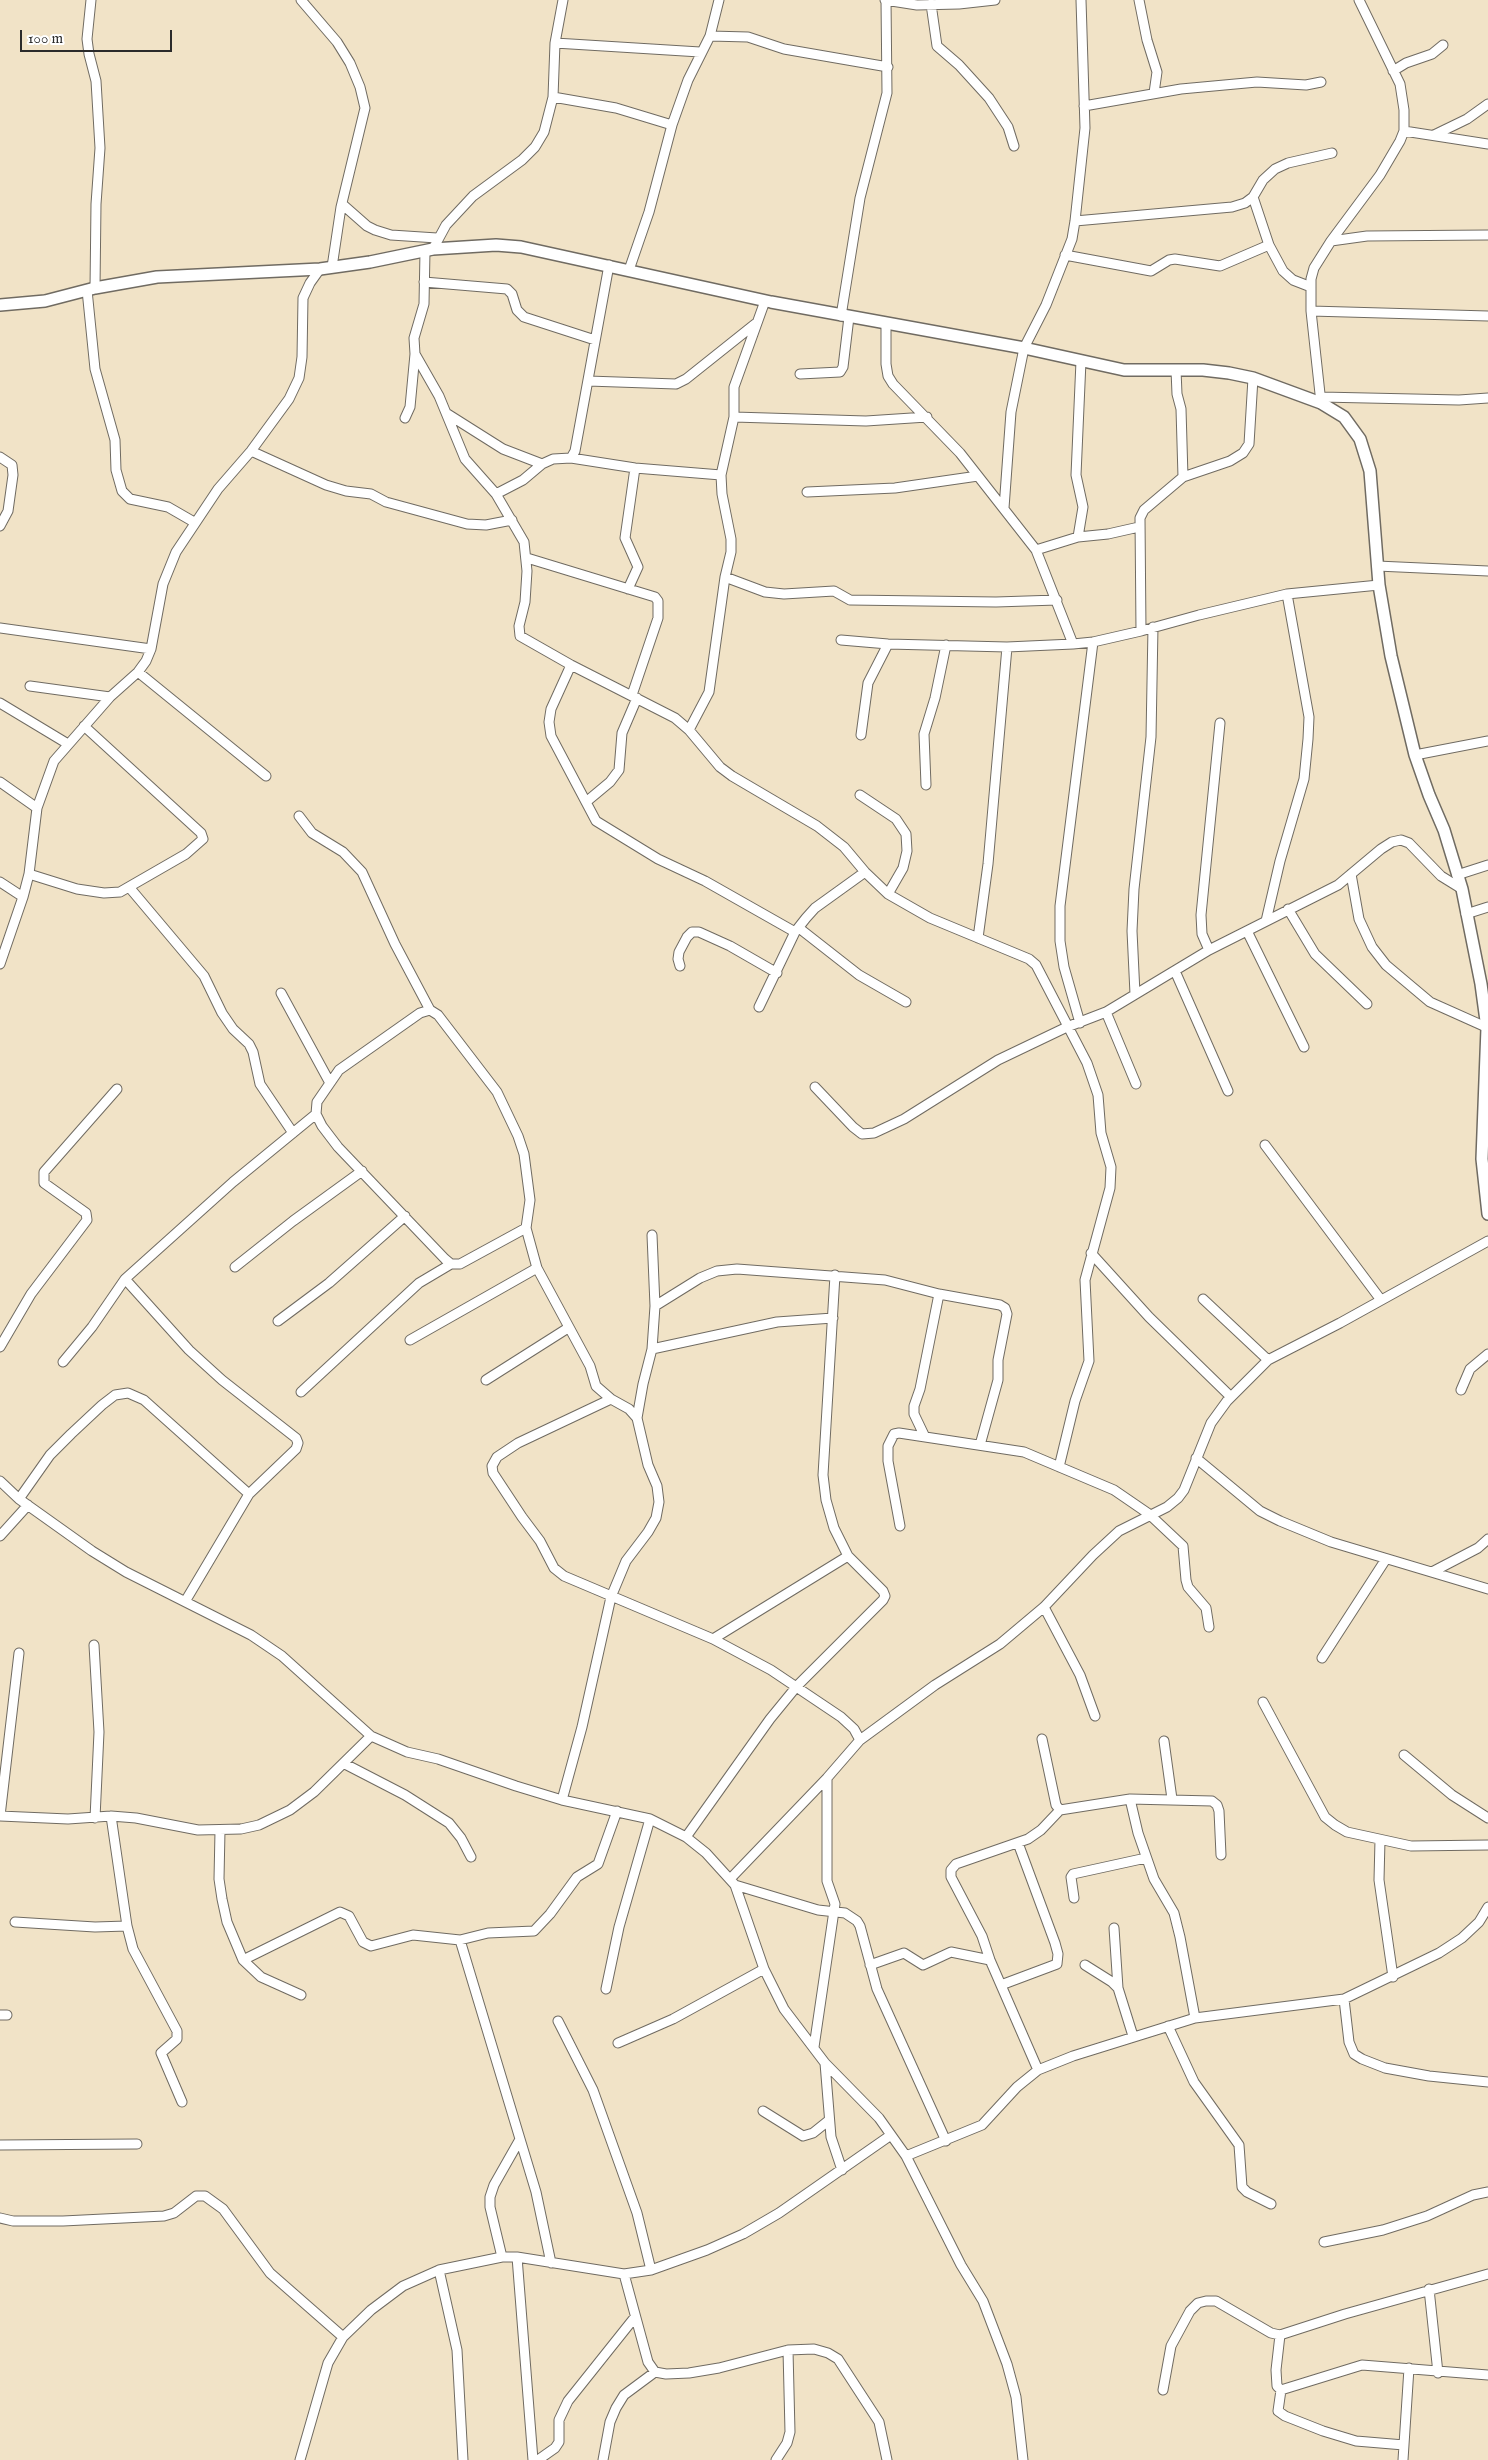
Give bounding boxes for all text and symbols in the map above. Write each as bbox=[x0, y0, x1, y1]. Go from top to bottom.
scale bar bbox=[22, 20, 175, 52]
text: 100 m bbox=[28, 29, 63, 48]

